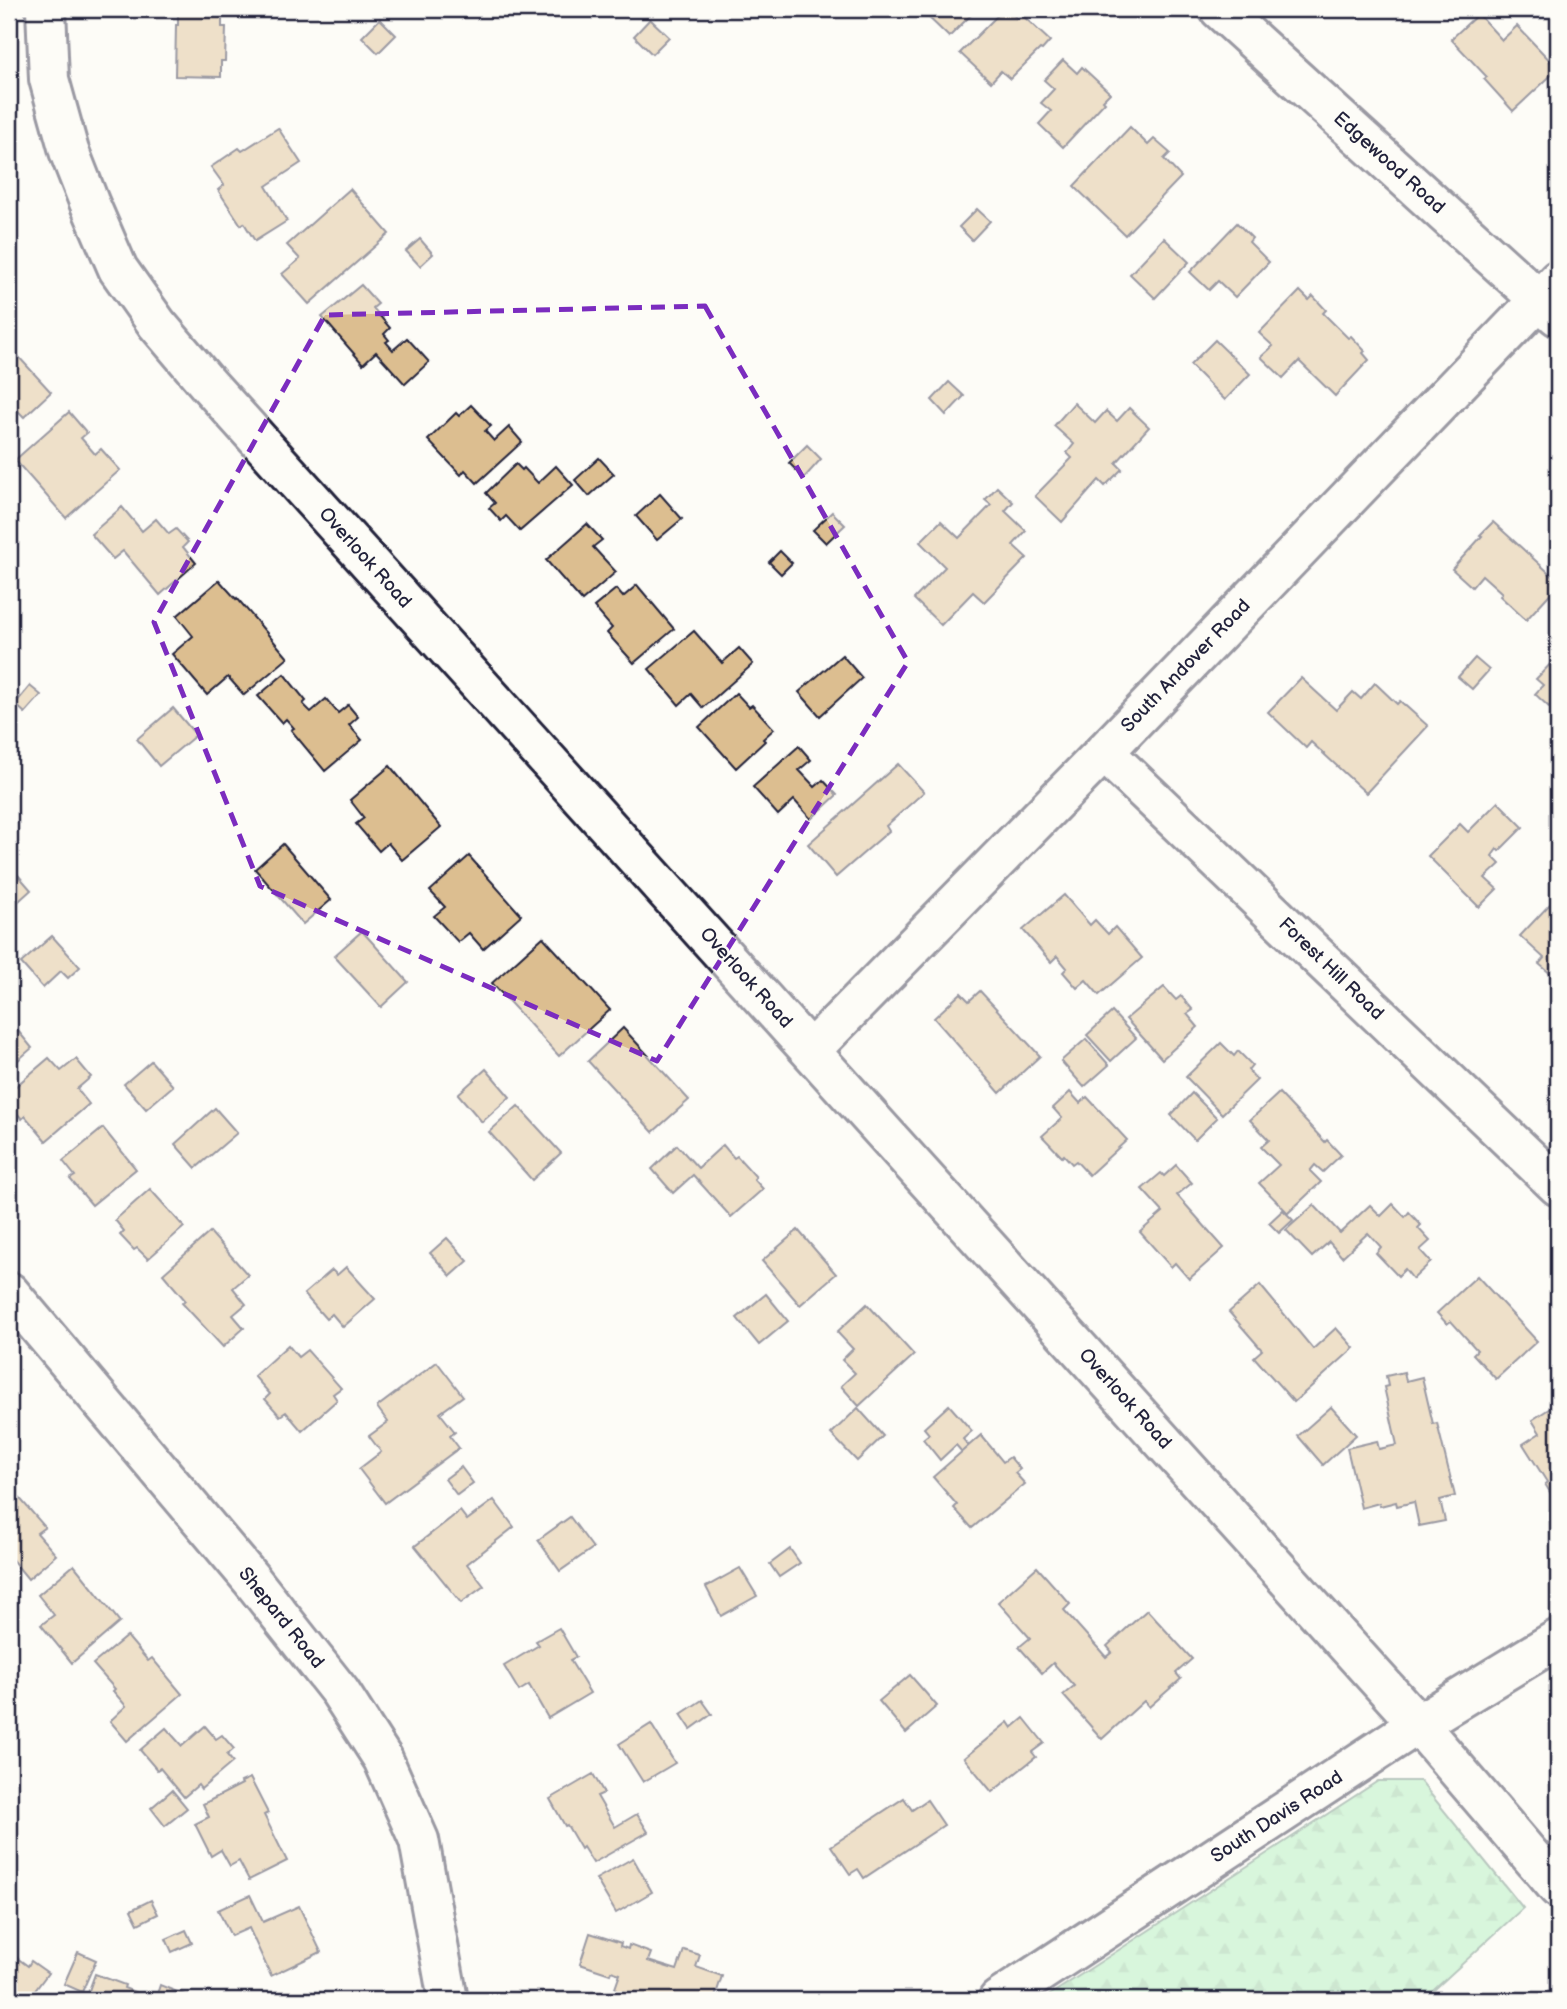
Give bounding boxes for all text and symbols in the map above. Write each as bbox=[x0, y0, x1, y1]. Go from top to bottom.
street label: Edgewood Road bbox=[1329, 107, 1449, 219]
street label: Overlook Road bbox=[314, 503, 416, 613]
street label: South Andover Road bbox=[1117, 595, 1255, 737]
street label: Forest Hill Road bbox=[1274, 913, 1388, 1025]
street label: Overlook Road bbox=[695, 923, 797, 1033]
street label: Overlook Road bbox=[1074, 1344, 1176, 1454]
street label: Shepard Road bbox=[233, 1563, 329, 1673]
street label: South Davis Road bbox=[1207, 1766, 1347, 1868]

